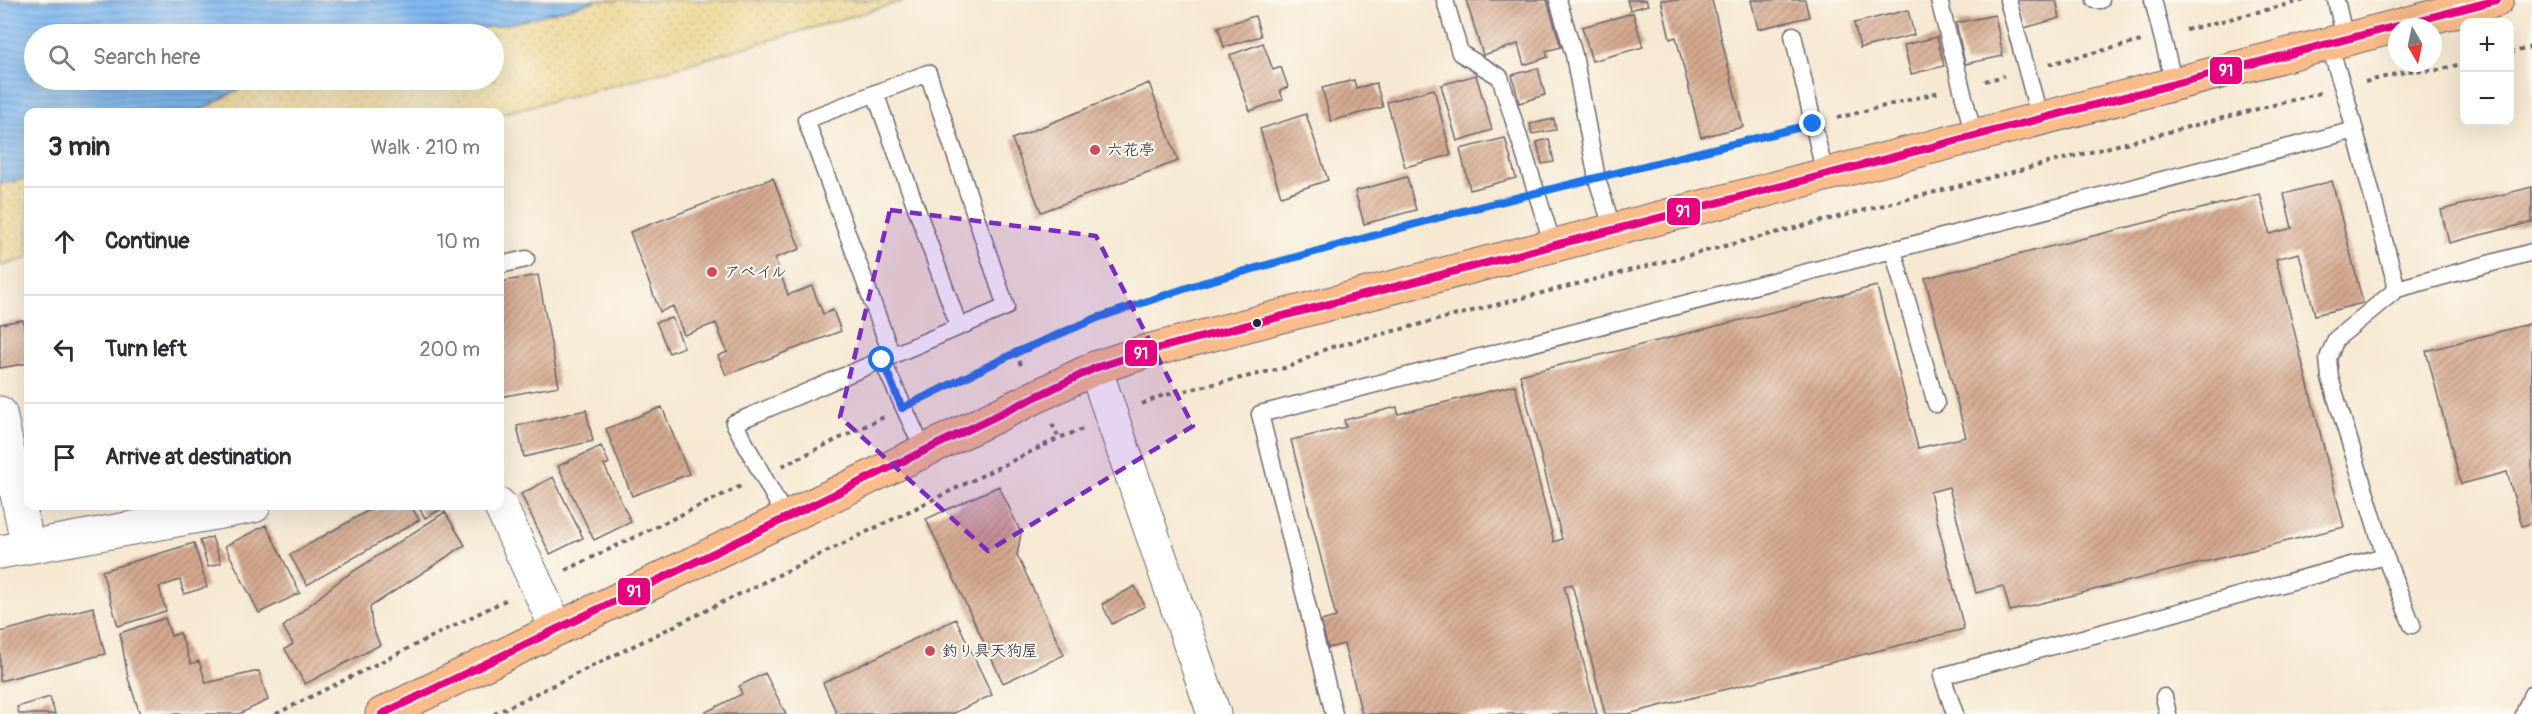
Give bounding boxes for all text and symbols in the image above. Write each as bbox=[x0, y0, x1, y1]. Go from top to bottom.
north arrow bbox=[2388, 18, 2442, 72]
map controls bbox=[2460, 18, 2514, 126]
button: + bbox=[2460, 18, 2514, 72]
search box bbox=[24, 24, 504, 90]
icon: search bbox=[45, 41, 78, 74]
text: Search here bbox=[93, 43, 200, 71]
line badge: 91 bbox=[2209, 56, 2243, 85]
text: 91 bbox=[2219, 61, 2233, 81]
button: − bbox=[2460, 72, 2514, 126]
route end bbox=[1799, 110, 1825, 136]
text: 3 min bbox=[48, 131, 110, 163]
text: Walk · 210 m bbox=[371, 135, 480, 160]
place label: 六花亭 bbox=[1107, 140, 1155, 160]
marker: 六花亭 bbox=[1088, 143, 1102, 157]
line badge: 91 bbox=[1666, 197, 1701, 226]
text: 91 bbox=[1676, 202, 1690, 222]
icon: ahead bbox=[48, 225, 81, 258]
text: Continue bbox=[105, 227, 189, 255]
text: 10 m bbox=[436, 229, 480, 254]
place label: アベイル bbox=[724, 262, 787, 282]
marker: アベイル bbox=[705, 265, 719, 279]
unlabelled marker bbox=[1251, 317, 1263, 329]
icon: left bbox=[48, 333, 81, 366]
text: Turn left bbox=[105, 335, 187, 363]
text: 200 m bbox=[419, 337, 480, 362]
line badge: 91 bbox=[1124, 339, 1158, 367]
text: 91 bbox=[1134, 344, 1148, 364]
route start bbox=[868, 346, 894, 372]
icon: arrive bbox=[48, 441, 81, 474]
text: Arrive at destination bbox=[105, 443, 291, 471]
line badge: 91 bbox=[617, 577, 651, 606]
text: 91 bbox=[627, 582, 641, 602]
place label: 釣り具天狗屋 bbox=[942, 641, 1038, 661]
marker: 釣り具天狗屋 bbox=[923, 644, 937, 658]

